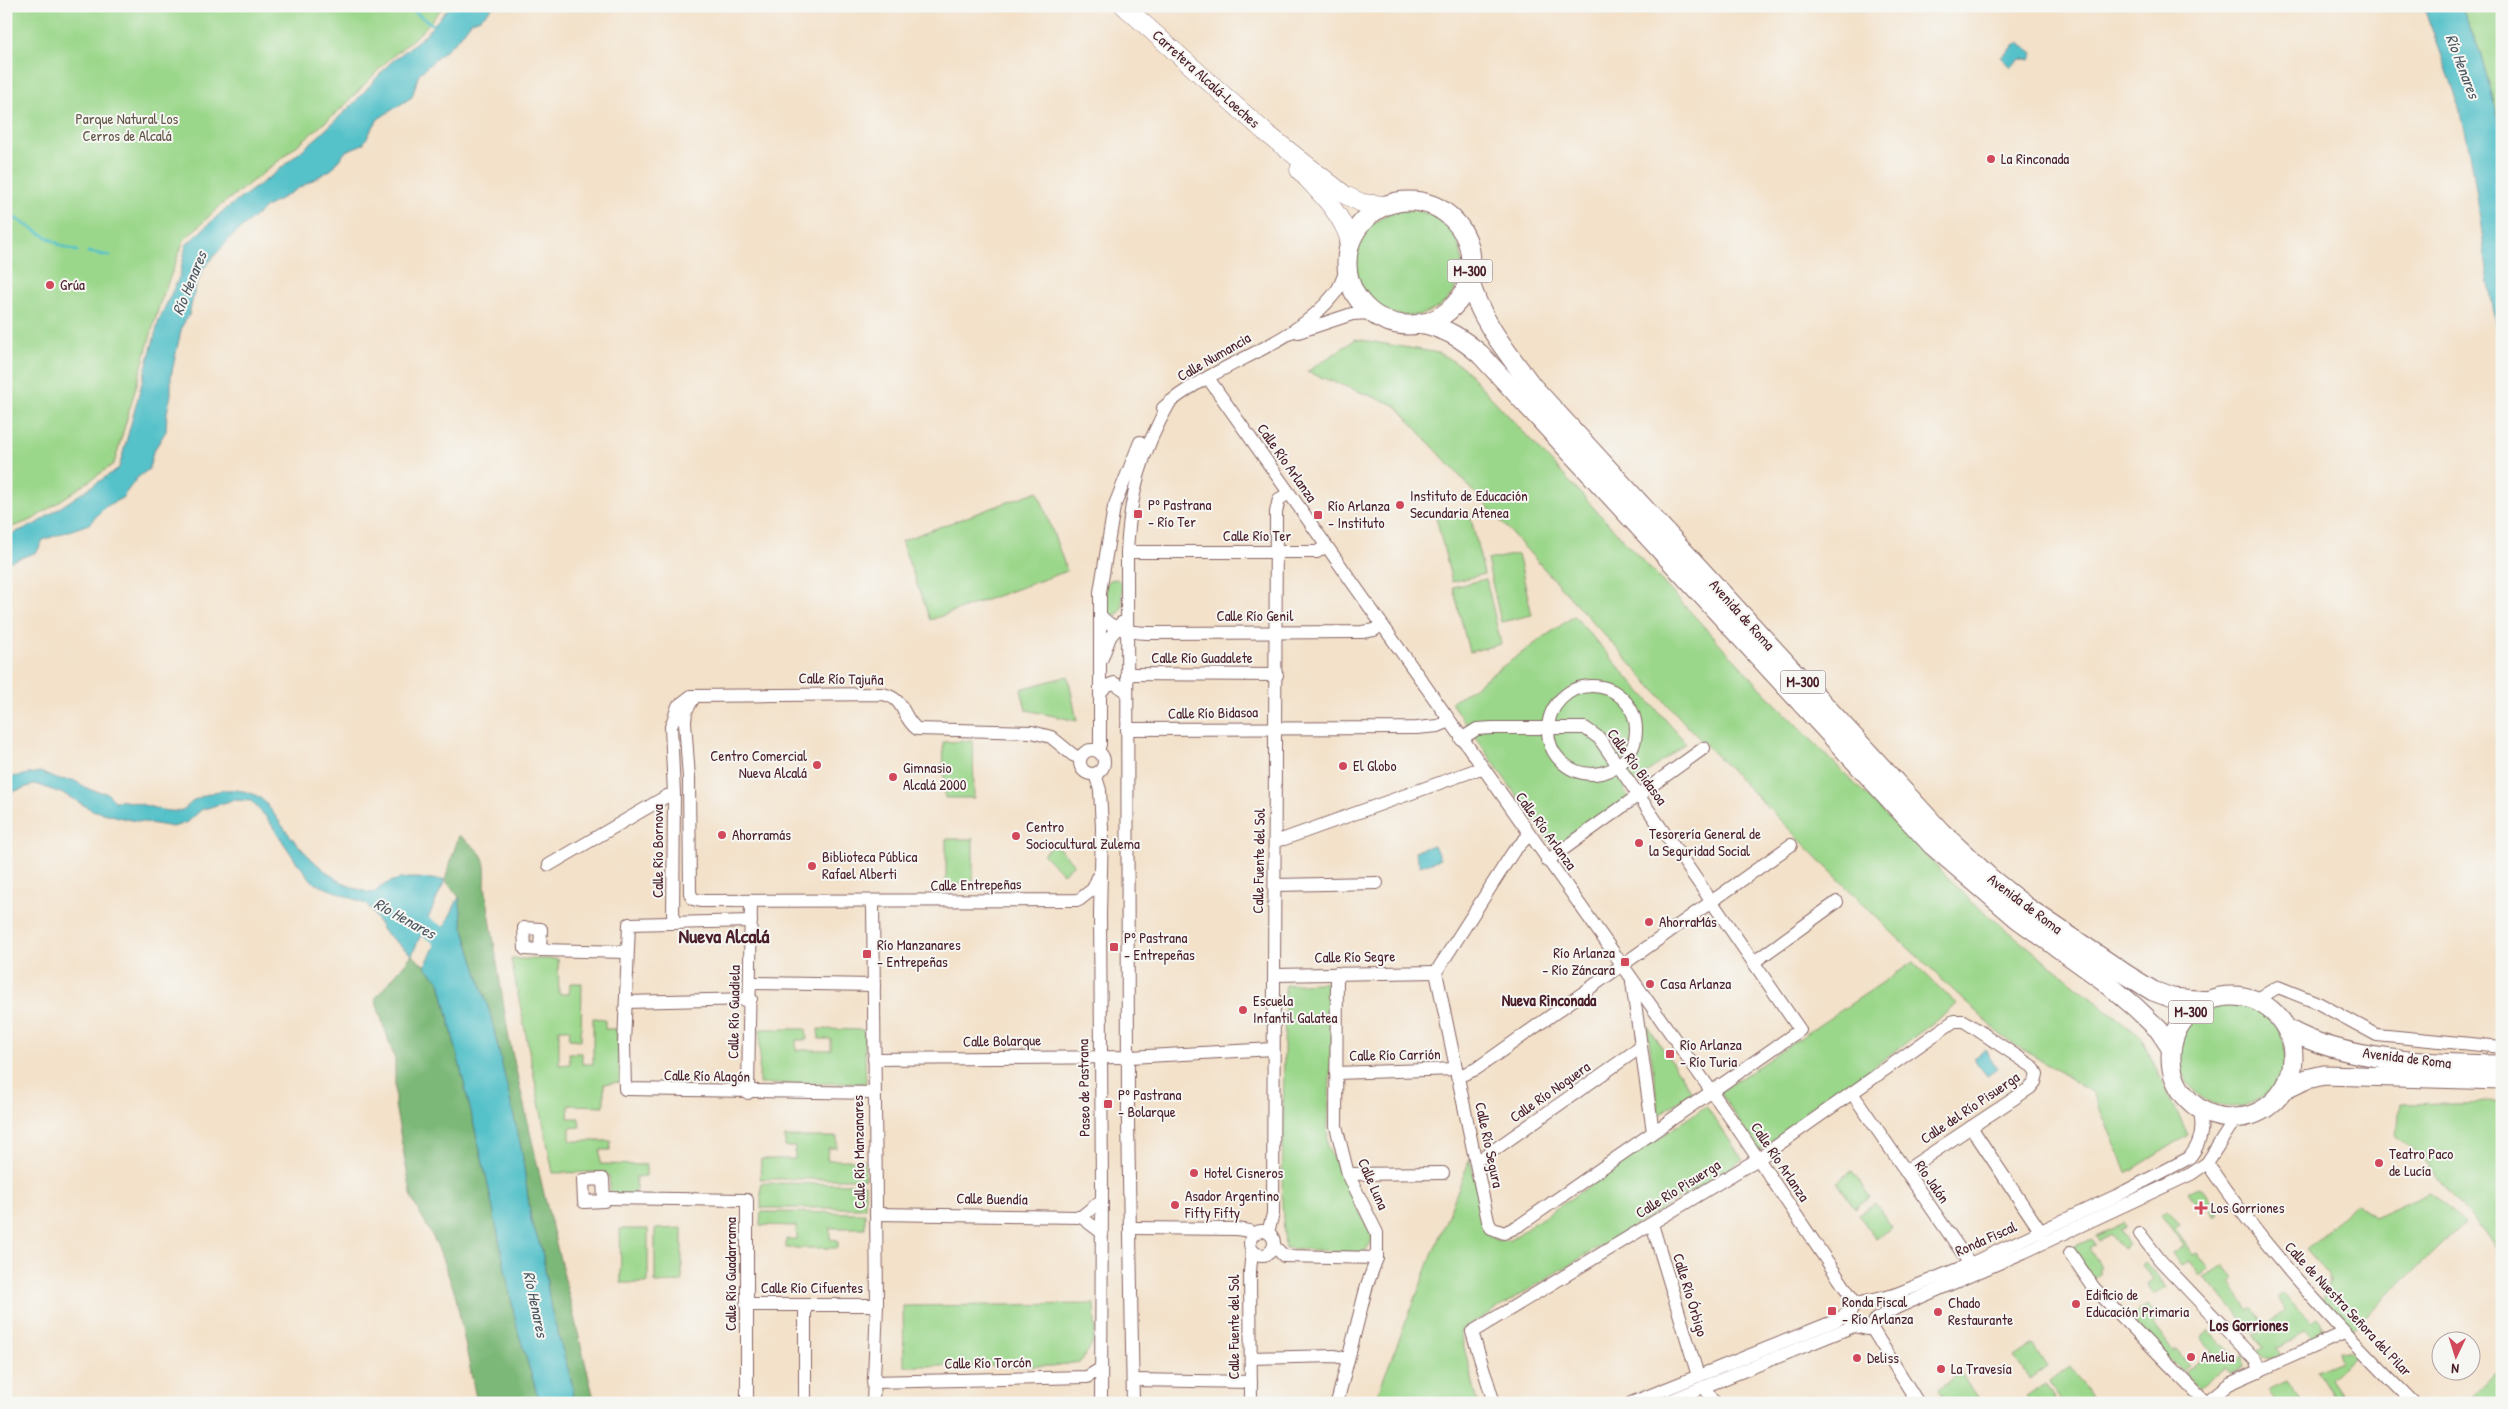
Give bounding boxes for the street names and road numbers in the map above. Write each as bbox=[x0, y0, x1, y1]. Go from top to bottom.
street label: Carretera Alcalá-Loeches bbox=[1148, 25, 1265, 133]
road number: M-300 bbox=[1448, 260, 1492, 282]
street label: Calle Numancia bbox=[1173, 327, 1255, 386]
street label: Calle Río Arlanza bbox=[1253, 419, 1322, 506]
street label: Calle Río Ter bbox=[1223, 525, 1291, 546]
street label: Avenida de Roma bbox=[1705, 575, 1780, 655]
street label: Calle Río Genil bbox=[1217, 605, 1293, 626]
street label: Calle Río Guadalete bbox=[1151, 647, 1253, 668]
street label: Calle Río Tajuña bbox=[798, 667, 884, 690]
road number: M-300 bbox=[1780, 670, 1826, 694]
street label: Calle Río Bidasoa bbox=[1168, 701, 1258, 724]
street label: Calle Río Bidasoa bbox=[1602, 724, 1672, 809]
street label: Calle Río Arlanza bbox=[1511, 787, 1582, 874]
street label: Calle Río Bornova bbox=[647, 804, 668, 898]
street label: Calle Fuente del Sol bbox=[1247, 808, 1270, 914]
street label: Avenida de Roma bbox=[1984, 868, 2067, 939]
street label: Calle Entrepeñas bbox=[930, 873, 1022, 896]
street label: Calle Río Segre bbox=[1314, 945, 1396, 968]
street label: Calle Río Guadiela bbox=[722, 965, 745, 1059]
road number: M-300 bbox=[2168, 1000, 2214, 1024]
street label: Calle Bolarque bbox=[963, 1029, 1041, 1052]
street label: Paseo de Pastrana bbox=[1072, 1039, 1095, 1137]
street label: Avenida de Roma bbox=[2362, 1042, 2453, 1073]
street label: Calle Río Carrión bbox=[1349, 1043, 1441, 1066]
street label: Calle Río Noguera bbox=[1505, 1056, 1594, 1127]
street label: Calle Río Alagón bbox=[664, 1064, 751, 1087]
street label: Calle del Río Pisuerga bbox=[1916, 1067, 2024, 1149]
street label: Calle Río Manzanares bbox=[847, 1095, 870, 1209]
street label: Calle Río Segura bbox=[1470, 1100, 1509, 1190]
street label: Calle Río Arlanza bbox=[1746, 1118, 1815, 1206]
street label: Calle Río Pisuerga bbox=[1631, 1154, 1724, 1223]
street label: Calle Luna bbox=[1353, 1155, 1394, 1213]
street label: Río Jalón bbox=[1910, 1156, 1955, 1208]
street label: Calle Buendía bbox=[956, 1187, 1028, 1210]
street label: Ronda Fiscal bbox=[1952, 1216, 2020, 1261]
street label: Calle Río Guadarrama bbox=[720, 1217, 741, 1331]
street label: Calle de Nuestra Señora del Pilar bbox=[2280, 1237, 2417, 1381]
street label: Calle Río Órbigo bbox=[1668, 1251, 1713, 1339]
street label: Calle Fuente del Sol bbox=[1223, 1274, 1244, 1380]
street label: Calle Río Cifuentes bbox=[761, 1277, 863, 1298]
street label: Calle Río Torcón bbox=[944, 1351, 1032, 1374]

